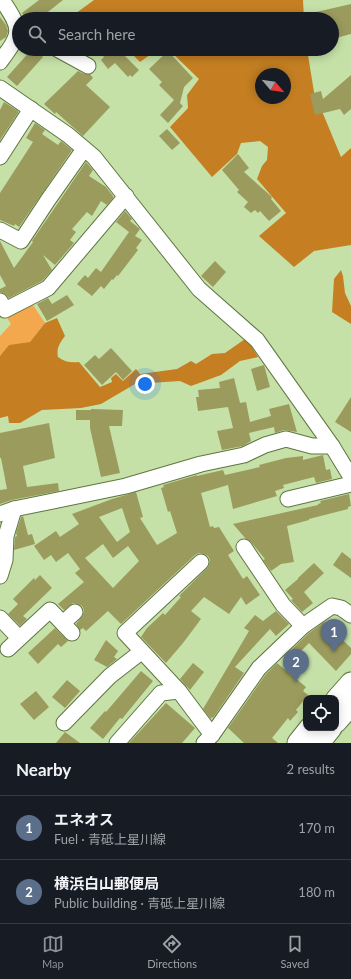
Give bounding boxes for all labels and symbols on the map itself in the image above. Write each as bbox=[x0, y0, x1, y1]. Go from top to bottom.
north arrow bbox=[255, 68, 291, 104]
your location bbox=[135, 374, 155, 394]
pin: 1 bbox=[321, 619, 347, 652]
pin: 2 bbox=[283, 649, 309, 682]

